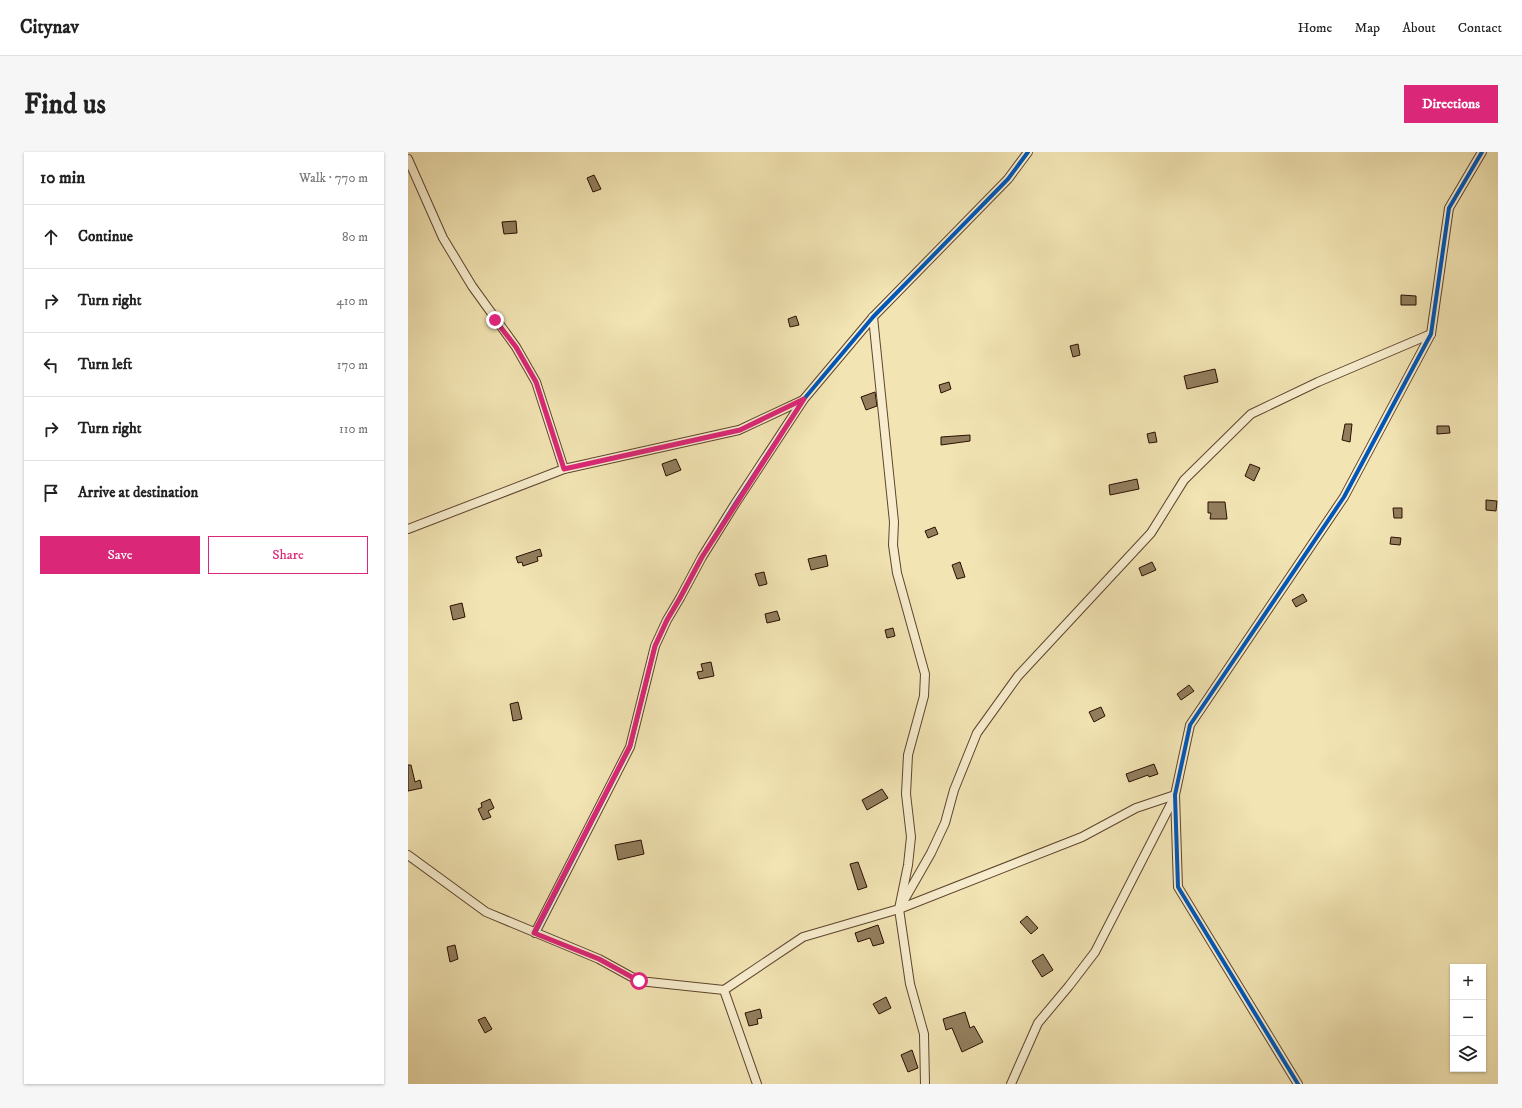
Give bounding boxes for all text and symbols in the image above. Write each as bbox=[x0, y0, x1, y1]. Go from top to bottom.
text: Citynav bbox=[20, 16, 79, 39]
text: Home bbox=[1298, 19, 1332, 37]
text: Map bbox=[1354, 19, 1380, 37]
text: About bbox=[1402, 19, 1436, 37]
text: Contact bbox=[1458, 19, 1502, 37]
button: Directions bbox=[1404, 85, 1498, 123]
text: Find us bbox=[24, 87, 106, 122]
text: 10 min bbox=[40, 167, 85, 189]
text: Walk · 770 m bbox=[299, 170, 368, 186]
icon: ahead bbox=[40, 226, 62, 248]
text: Continue bbox=[78, 227, 133, 246]
text: 80 m bbox=[342, 229, 368, 245]
icon: right bbox=[40, 290, 62, 312]
text: Turn right bbox=[78, 291, 141, 310]
text: 410 m bbox=[336, 293, 368, 309]
route end bbox=[486, 311, 504, 329]
icon: left bbox=[40, 354, 62, 376]
text: Turn left bbox=[78, 355, 132, 374]
text: 170 m bbox=[337, 357, 368, 373]
icon: right bbox=[40, 418, 62, 440]
text: Turn right bbox=[78, 419, 141, 438]
text: 110 m bbox=[339, 421, 368, 437]
icon: arrive bbox=[40, 482, 62, 504]
text: Arrive at destination bbox=[78, 483, 198, 502]
button: Save bbox=[40, 536, 200, 574]
button: Share bbox=[208, 536, 368, 574]
map controls bbox=[1450, 964, 1486, 1072]
button: + bbox=[1450, 964, 1486, 1000]
route start bbox=[630, 972, 648, 990]
button: − bbox=[1450, 1000, 1486, 1036]
button: layers bbox=[1450, 1036, 1486, 1072]

